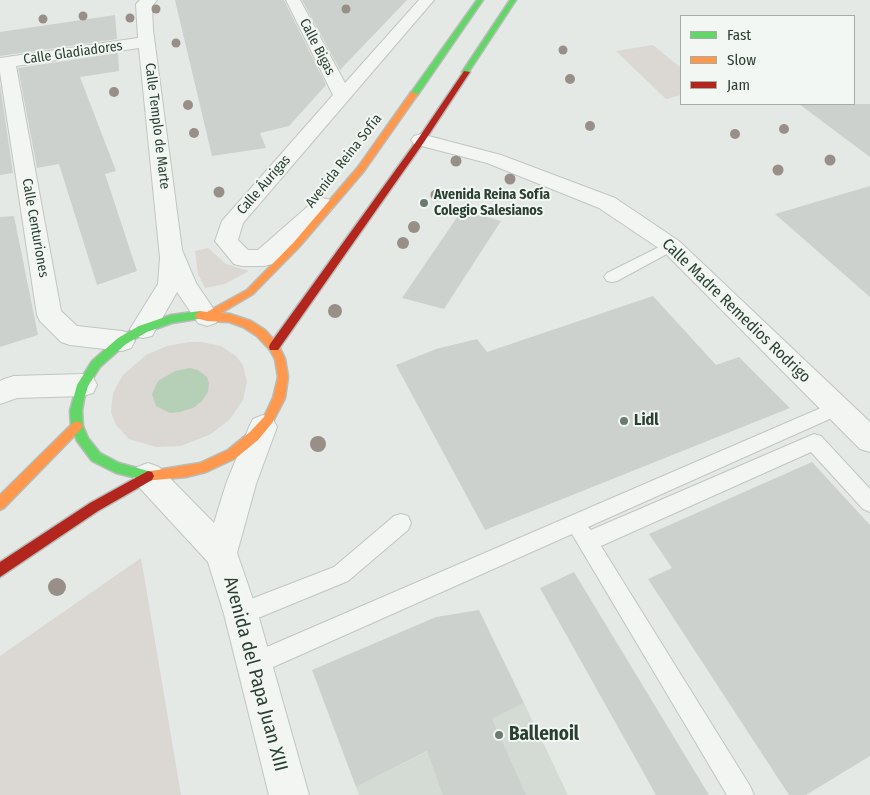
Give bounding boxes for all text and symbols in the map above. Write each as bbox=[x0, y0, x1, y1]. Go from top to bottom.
legend bbox=[680, 15, 855, 105]
street label: Calle Bigas bbox=[296, 16, 338, 78]
text: Fast bbox=[727, 26, 751, 44]
street label: Calle Gladiadores bbox=[22, 38, 124, 68]
text: Slow bbox=[727, 51, 756, 69]
street label: Calle Templo de Marte bbox=[141, 62, 173, 190]
text: Jam bbox=[727, 76, 750, 94]
street label: Avenida Reina Sofía bbox=[302, 111, 386, 211]
street label: Calle Áurigas bbox=[234, 152, 294, 218]
street label: Calle Centuriones bbox=[18, 177, 52, 279]
place label: Avenida Reina Sofía Colegio Salesianos bbox=[434, 187, 550, 220]
marker: Avenida Reina Sofía Colegio Salesianos bbox=[418, 197, 430, 209]
street label: Calle Madre Remedios Rodrigo bbox=[658, 235, 814, 387]
place label: Lidl bbox=[634, 411, 659, 431]
marker: Lidl bbox=[618, 415, 630, 427]
street label: Avenida del Papa Juan XIII bbox=[218, 574, 292, 774]
place label: Ballenoil bbox=[509, 724, 579, 746]
marker: Ballenoil bbox=[493, 729, 505, 741]

